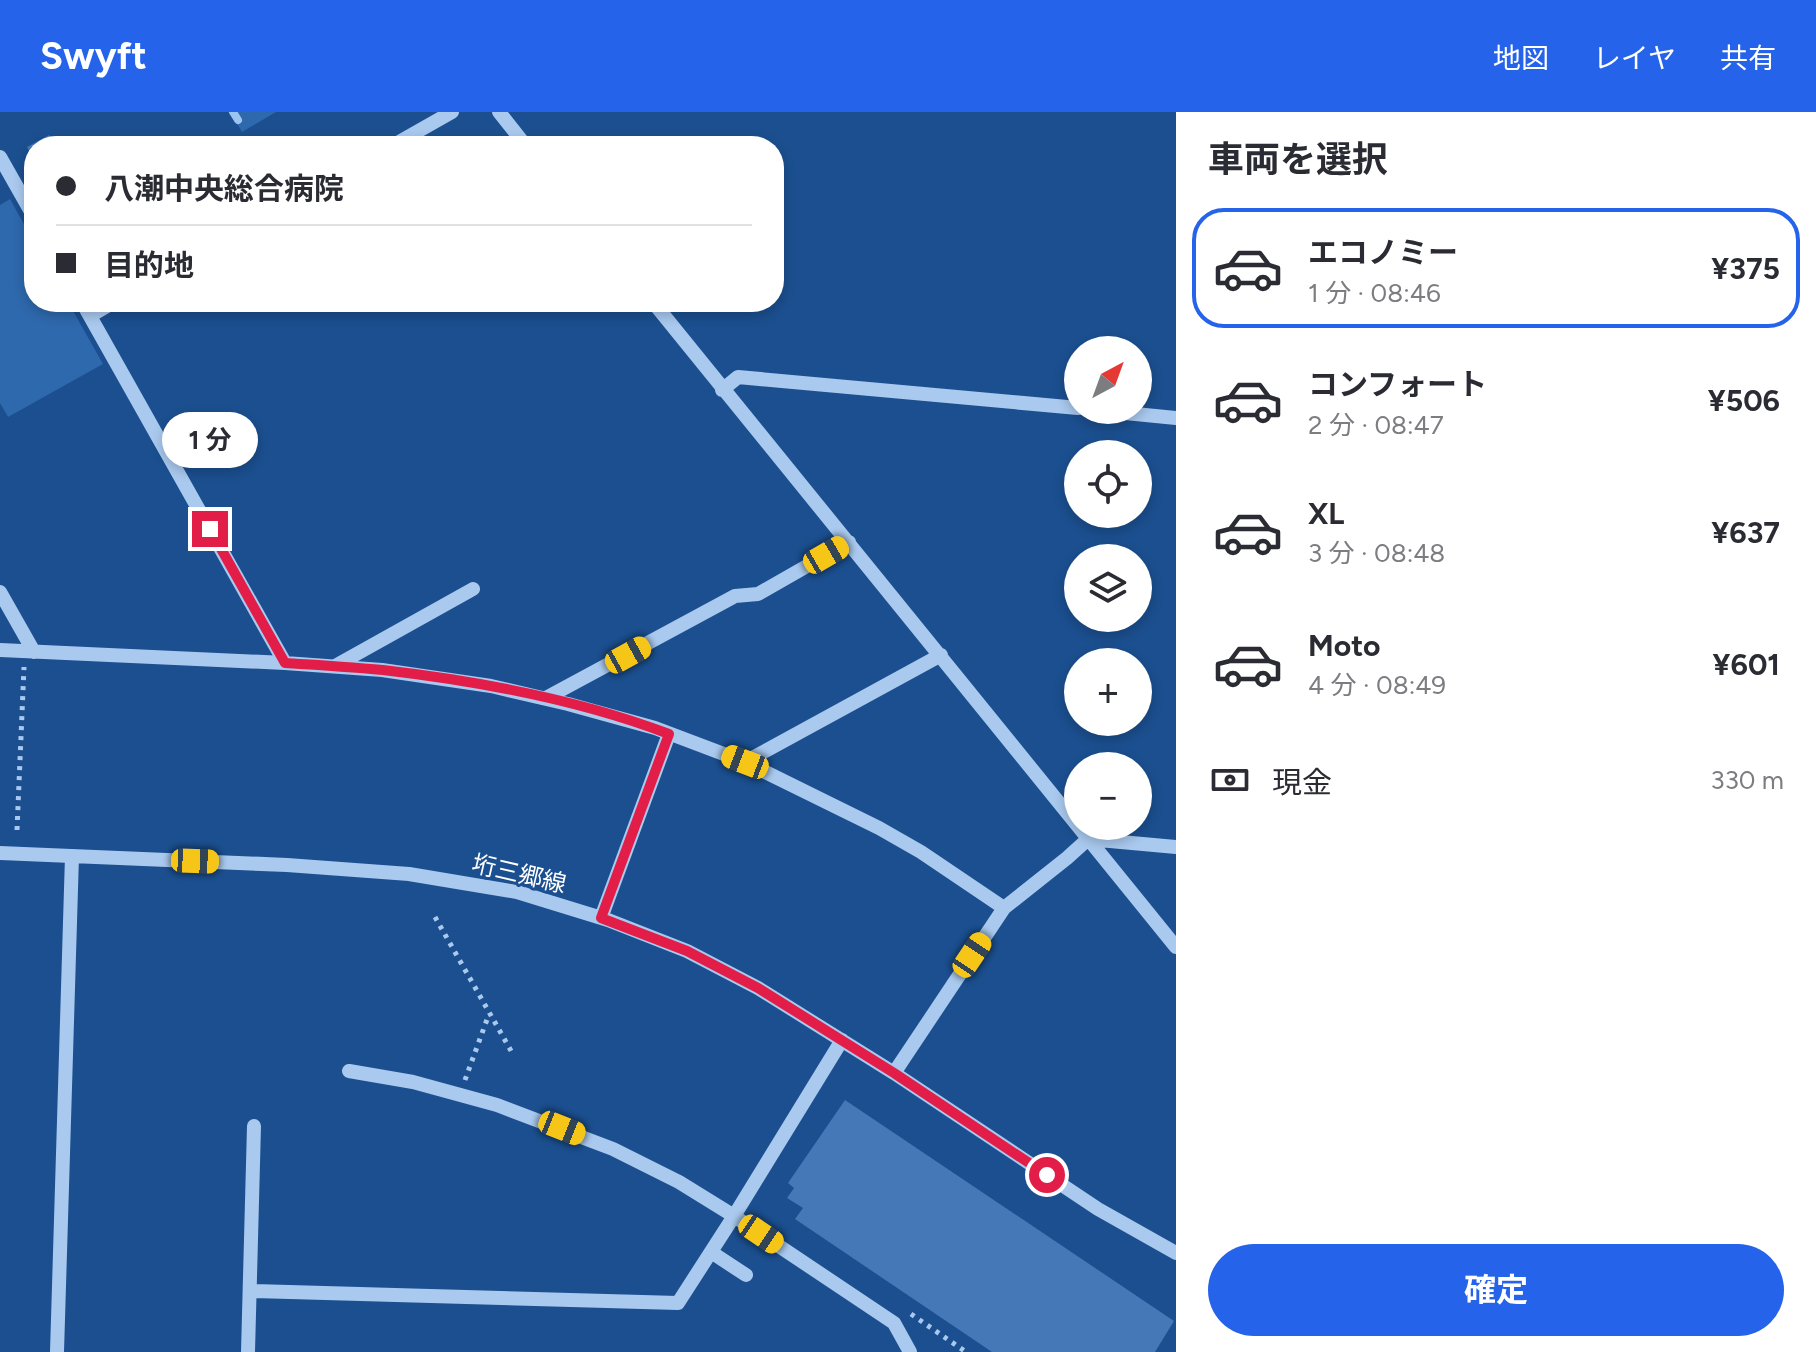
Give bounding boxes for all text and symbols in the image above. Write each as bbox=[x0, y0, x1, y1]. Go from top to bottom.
text: Swyft bbox=[40, 33, 147, 79]
text: 地図 bbox=[1493, 41, 1549, 75]
text: レイヤ bbox=[1593, 41, 1676, 75]
text: 共有 bbox=[1720, 41, 1776, 75]
text: 車両を選択 bbox=[1208, 138, 1388, 181]
text: 八潮中央総合病院 bbox=[104, 170, 344, 207]
icon: car bbox=[1212, 232, 1284, 304]
text: エコノミー bbox=[1308, 234, 1458, 271]
text: 目的地 bbox=[104, 247, 194, 284]
text: ¥375 bbox=[1711, 250, 1780, 287]
text: 1 分 · 08:46 bbox=[1308, 277, 1441, 309]
north arrow bbox=[1064, 336, 1152, 424]
map controls bbox=[1064, 336, 1152, 840]
icon: car bbox=[1212, 364, 1284, 436]
text: コンフォート bbox=[1308, 366, 1487, 403]
text: ¥506 bbox=[1708, 382, 1780, 419]
text: 2 分 · 08:47 bbox=[1308, 409, 1444, 441]
callout: 1 分 bbox=[162, 413, 258, 469]
text: 1 分 bbox=[188, 424, 232, 456]
button: locate bbox=[1064, 440, 1152, 528]
text: XL bbox=[1308, 495, 1344, 532]
icon: car bbox=[1212, 496, 1284, 568]
route end bbox=[192, 511, 228, 547]
text: ¥637 bbox=[1711, 514, 1780, 551]
car bbox=[799, 533, 853, 577]
text: 3 分 · 08:48 bbox=[1308, 537, 1445, 569]
button: layers bbox=[1064, 544, 1152, 632]
text: Moto bbox=[1308, 627, 1380, 664]
icon: car bbox=[1212, 628, 1284, 700]
car bbox=[601, 633, 655, 677]
text: ¥601 bbox=[1713, 646, 1780, 683]
button: + bbox=[1064, 648, 1152, 736]
text: 4 分 · 08:49 bbox=[1308, 669, 1446, 701]
car bbox=[718, 742, 772, 782]
button: − bbox=[1064, 752, 1152, 840]
icon: cash bbox=[1208, 758, 1252, 802]
text: 現金 bbox=[1272, 764, 1332, 801]
text: 330 m bbox=[1710, 764, 1784, 796]
car bbox=[171, 848, 219, 874]
street label: 垳三郷線 bbox=[469, 849, 569, 898]
car bbox=[949, 928, 995, 982]
car bbox=[535, 1108, 589, 1148]
route start bbox=[1029, 1157, 1065, 1193]
car bbox=[734, 1211, 788, 1257]
button: 確定 bbox=[1208, 1244, 1784, 1336]

